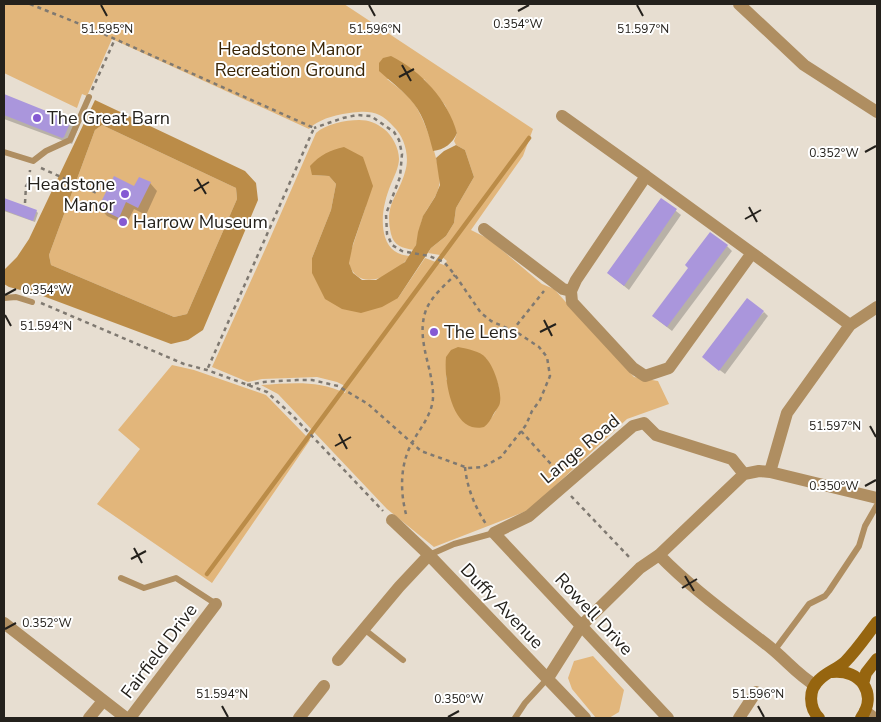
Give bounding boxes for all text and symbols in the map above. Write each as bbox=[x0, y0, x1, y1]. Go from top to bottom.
text: 0.354°W bbox=[493, 16, 543, 32]
text: 51.595°N bbox=[81, 21, 133, 37]
text: 51.596°N bbox=[349, 21, 401, 37]
text: 51.597°N bbox=[617, 21, 669, 37]
park label: Headstone Manor Recreation Ground bbox=[215, 37, 365, 82]
place label: The Great Barn bbox=[47, 106, 170, 130]
marker: The Great Barn bbox=[31, 112, 43, 124]
text: 0.352°W bbox=[809, 145, 859, 161]
place label: Headstone Manor bbox=[27, 172, 116, 217]
marker: Headstone Manor bbox=[119, 188, 131, 200]
place label: Harrow Museum bbox=[133, 210, 268, 234]
marker: Harrow Museum bbox=[117, 216, 129, 228]
text: 0.354°W bbox=[22, 282, 72, 298]
text: 51.594°N bbox=[20, 318, 72, 334]
place label: The Lens bbox=[444, 320, 517, 344]
marker: The Lens bbox=[428, 326, 440, 338]
street label: Lange Road bbox=[535, 409, 625, 489]
text: 51.597°N bbox=[809, 418, 861, 434]
text: 0.350°W bbox=[809, 478, 859, 494]
street label: Duffy Avenue bbox=[455, 558, 549, 654]
street label: Rowell Drive bbox=[550, 568, 638, 660]
street label: Fairfield Drive bbox=[115, 599, 203, 703]
text: 0.352°W bbox=[22, 615, 72, 631]
text: 51.594°N bbox=[196, 686, 248, 702]
text: 51.596°N bbox=[732, 686, 784, 702]
text: 0.350°W bbox=[434, 691, 484, 707]

